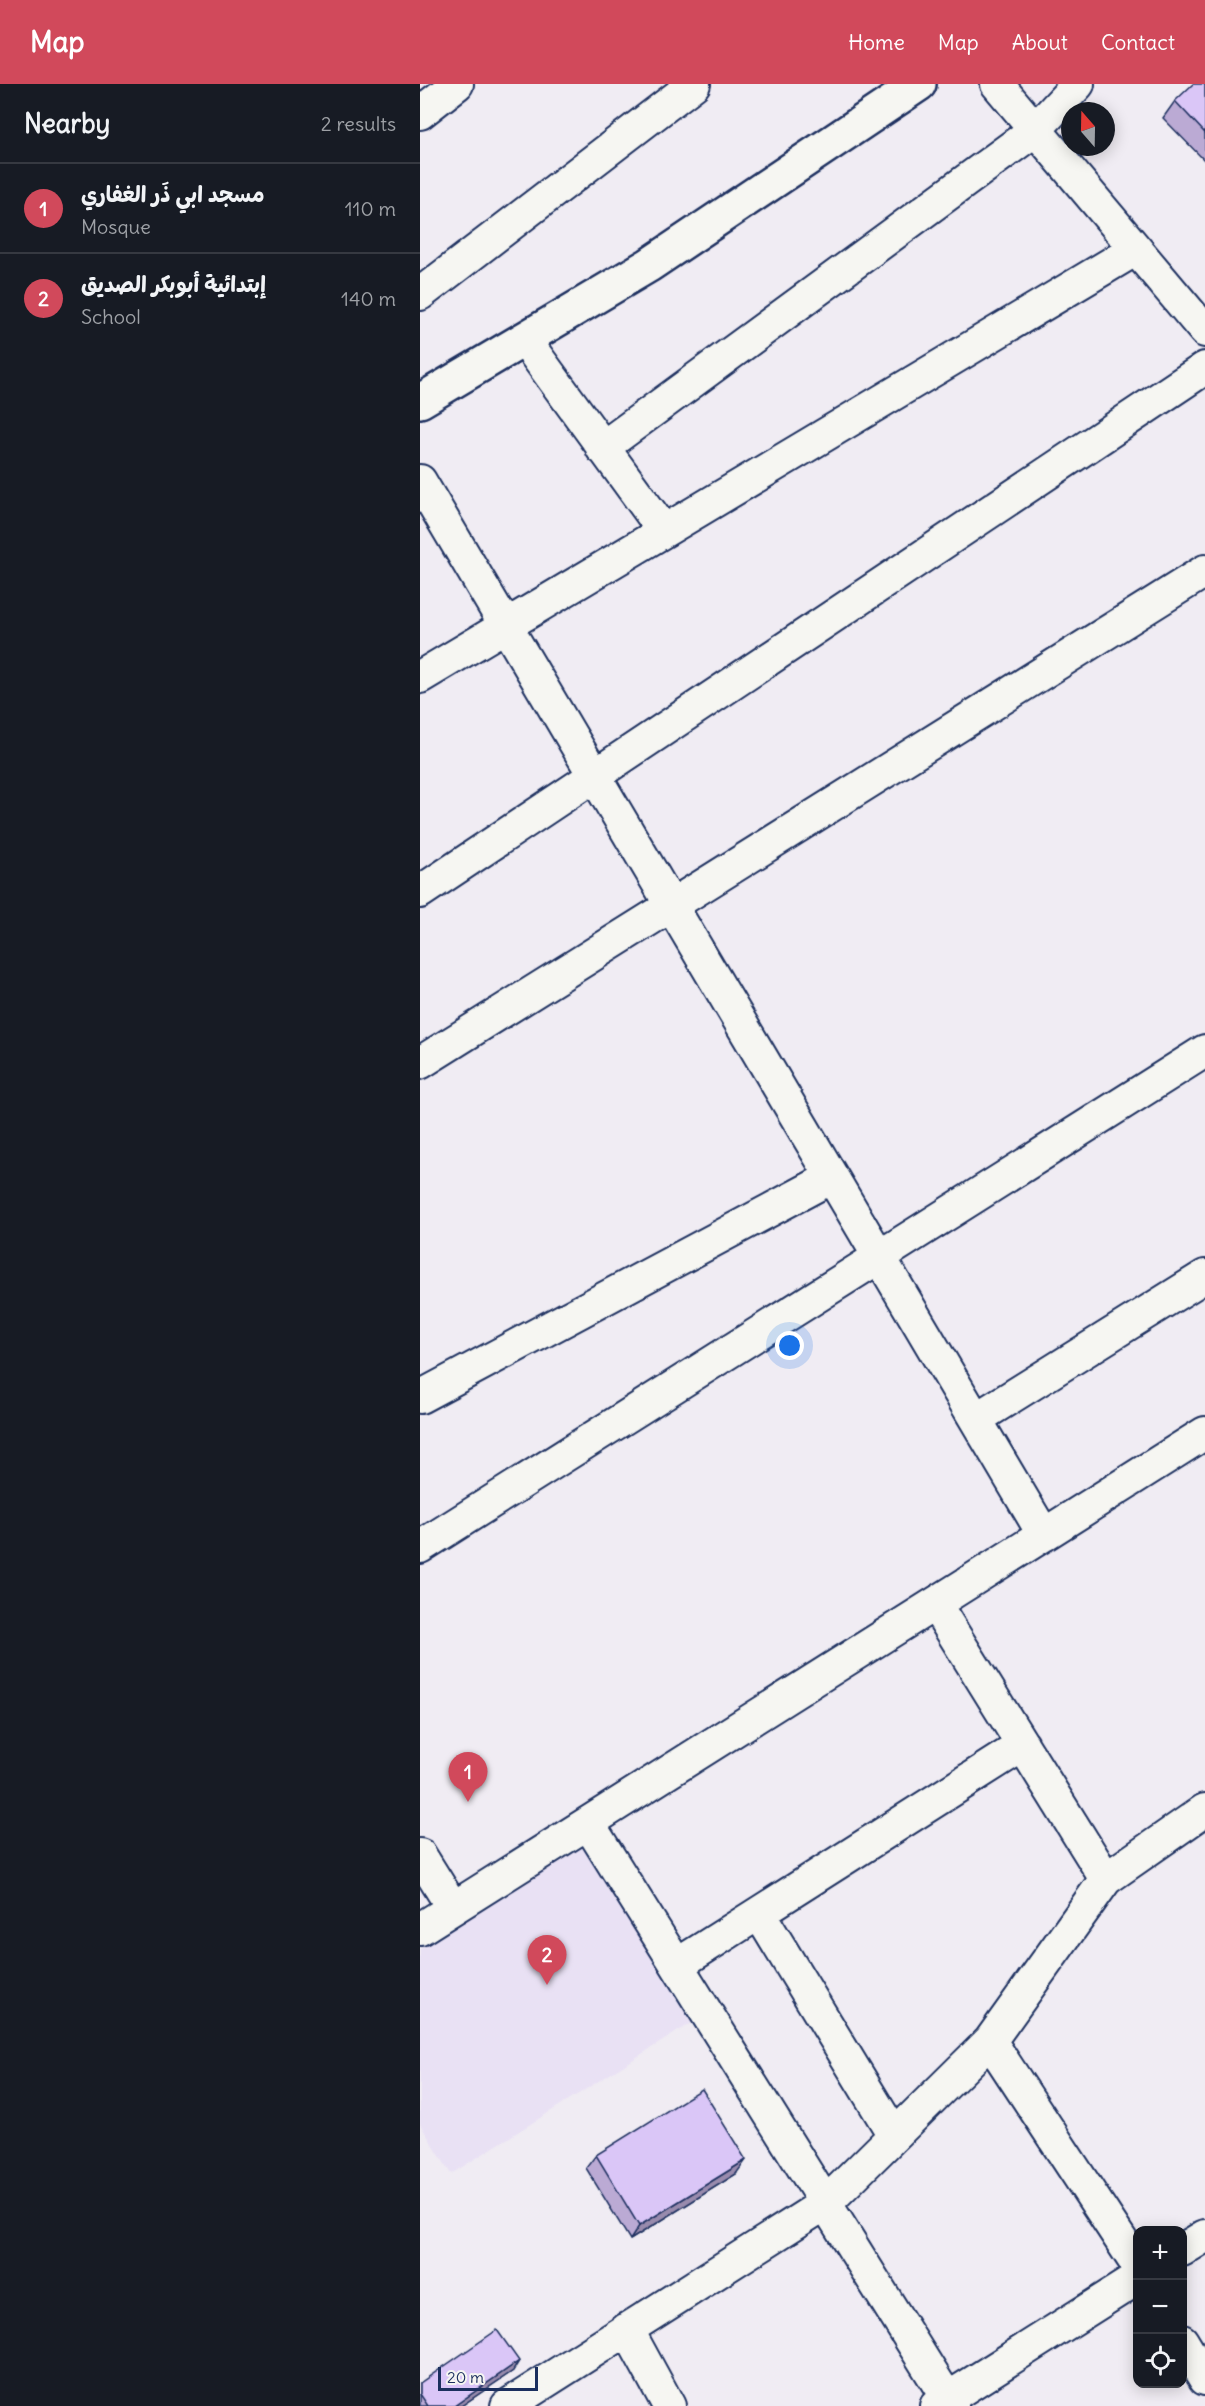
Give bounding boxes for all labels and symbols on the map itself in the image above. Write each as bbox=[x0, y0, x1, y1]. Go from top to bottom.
north arrow bbox=[1061, 102, 1115, 156]
your location bbox=[775, 1331, 804, 1360]
pin: 1 bbox=[448, 1752, 488, 1802]
pin: 2 bbox=[528, 1936, 566, 1985]
scale bar bbox=[438, 2364, 538, 2392]

